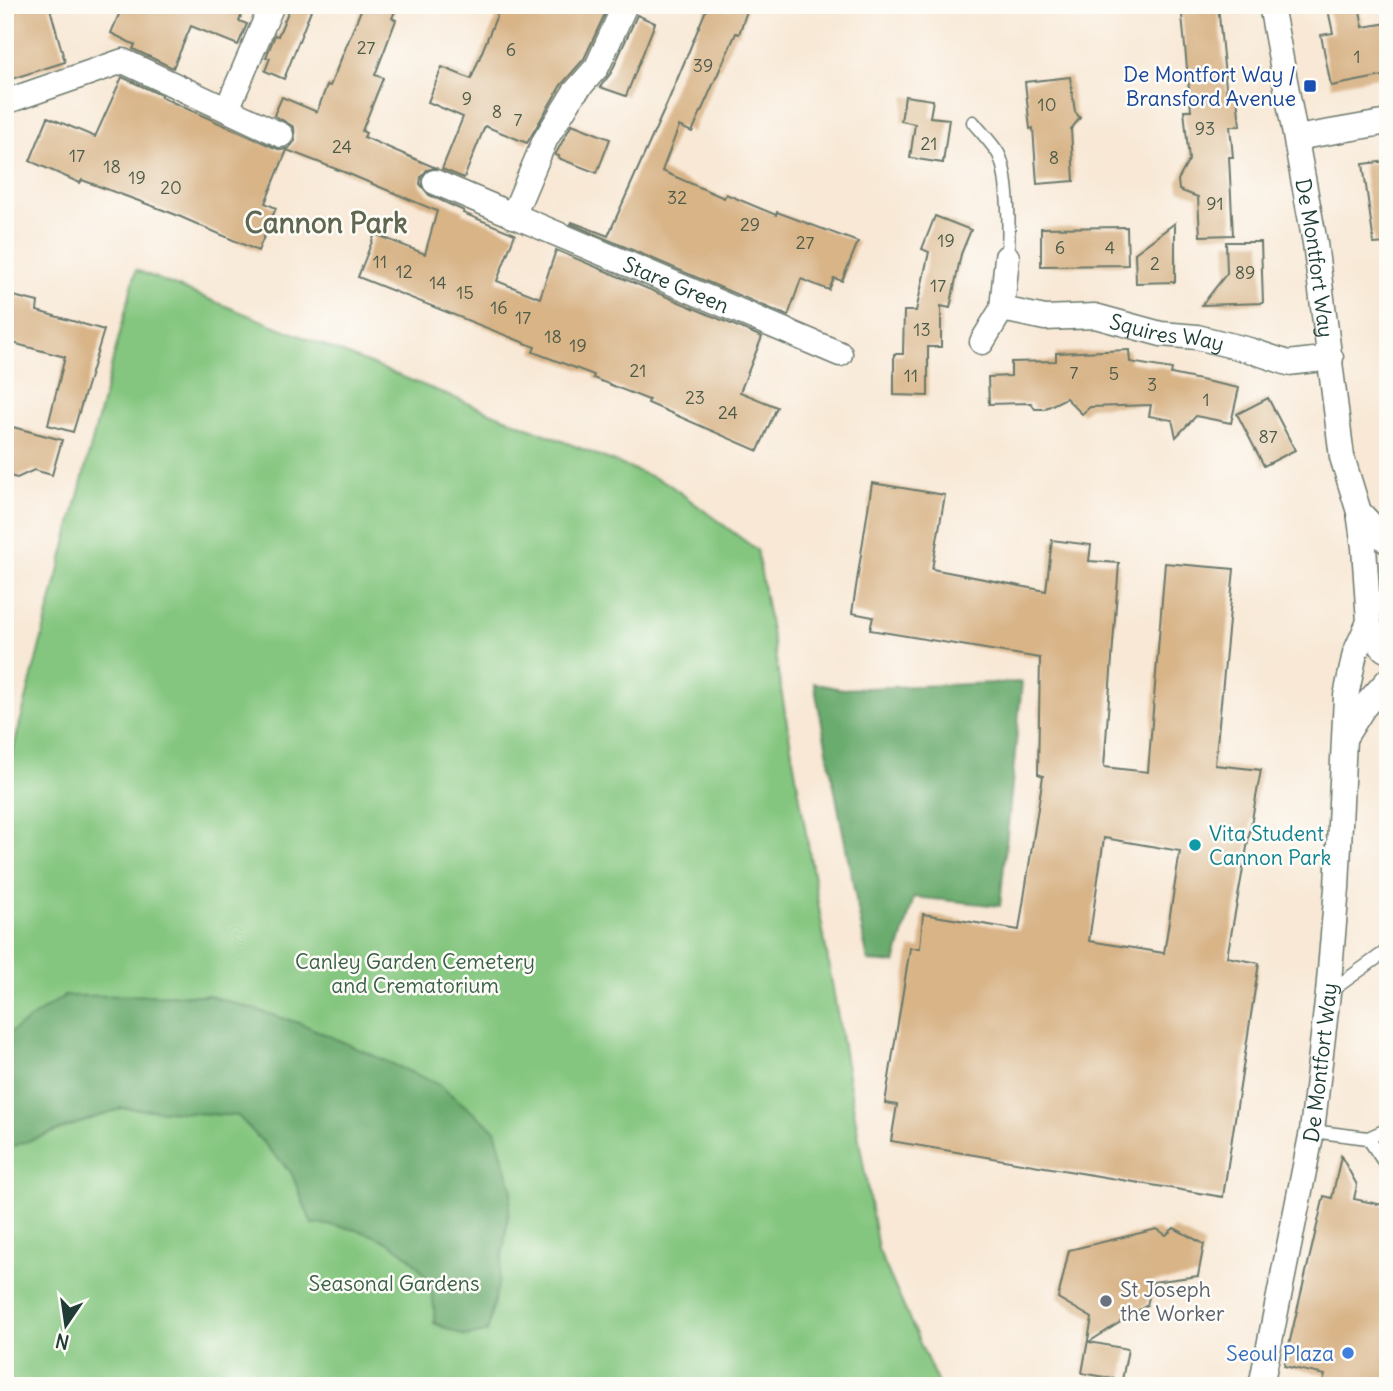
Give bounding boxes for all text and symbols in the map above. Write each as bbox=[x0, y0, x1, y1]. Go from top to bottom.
house number: 27 bbox=[357, 36, 376, 59]
house number: 6 bbox=[506, 38, 516, 61]
house number: 1 bbox=[1353, 45, 1361, 68]
house number: 39 bbox=[693, 54, 713, 77]
place label: De Montfort Way / Bransford Avenue bbox=[1123, 61, 1296, 112]
marker: De Montfort Way / Bransford Avenue bbox=[1302, 78, 1318, 94]
house number: 9 bbox=[462, 87, 472, 110]
house number: 10 bbox=[1038, 93, 1057, 116]
house number: 8 bbox=[492, 100, 502, 123]
house number: 7 bbox=[514, 108, 523, 131]
house number: 93 bbox=[1195, 117, 1215, 140]
house number: 21 bbox=[920, 132, 938, 155]
house number: 24 bbox=[332, 135, 352, 158]
house number: 17 bbox=[69, 144, 85, 167]
house number: 8 bbox=[1049, 146, 1059, 169]
house number: 18 bbox=[103, 155, 121, 178]
house number: 19 bbox=[128, 166, 146, 189]
house number: 20 bbox=[160, 176, 182, 199]
street label: De Montfort Way bbox=[1290, 176, 1340, 339]
house number: 32 bbox=[667, 186, 687, 209]
house number: 91 bbox=[1206, 192, 1224, 215]
district label: Cannon Park bbox=[244, 205, 408, 241]
house number: 29 bbox=[740, 213, 760, 236]
house number: 19 bbox=[937, 229, 955, 252]
house number: 27 bbox=[796, 231, 815, 254]
house number: 6 bbox=[1055, 236, 1065, 259]
house number: 4 bbox=[1105, 236, 1115, 259]
house number: 11 bbox=[373, 250, 387, 273]
street label: Stare Green bbox=[619, 250, 733, 319]
house number: 2 bbox=[1150, 252, 1160, 275]
house number: 12 bbox=[395, 260, 413, 283]
house number: 89 bbox=[1235, 261, 1255, 284]
house number: 14 bbox=[429, 271, 447, 294]
house number: 17 bbox=[930, 274, 946, 297]
house number: 15 bbox=[456, 281, 474, 304]
house number: 16 bbox=[490, 296, 508, 319]
house number: 17 bbox=[515, 306, 531, 329]
street label: Squires Way bbox=[1107, 307, 1227, 357]
house number: 13 bbox=[913, 318, 931, 341]
house number: 18 bbox=[544, 325, 562, 348]
house number: 19 bbox=[569, 334, 587, 357]
house number: 21 bbox=[629, 359, 647, 382]
house number: 7 bbox=[1070, 361, 1079, 384]
house number: 5 bbox=[1109, 362, 1119, 385]
house number: 11 bbox=[904, 364, 918, 387]
house number: 3 bbox=[1147, 373, 1157, 396]
house number: 23 bbox=[685, 386, 705, 409]
house number: 1 bbox=[1202, 388, 1210, 411]
house number: 24 bbox=[718, 401, 738, 424]
house number: 87 bbox=[1258, 425, 1278, 448]
place label: Vita Student Cannon Park bbox=[1209, 820, 1331, 871]
marker: Vita Student Cannon Park bbox=[1187, 837, 1203, 853]
park label: Canley Garden Cemetery and Crematorium bbox=[295, 948, 535, 999]
street label: De Montfort Way bbox=[1297, 982, 1342, 1145]
park label: Seasonal Gardens bbox=[309, 1270, 479, 1297]
place label: St Joseph the Worker bbox=[1120, 1276, 1225, 1327]
north arrow bbox=[32, 1290, 102, 1360]
marker: St Joseph the Worker bbox=[1098, 1293, 1114, 1309]
text: N bbox=[53, 1328, 71, 1355]
place label: Seoul Plaza bbox=[1226, 1340, 1334, 1367]
marker: Seoul Plaza bbox=[1340, 1345, 1356, 1361]

